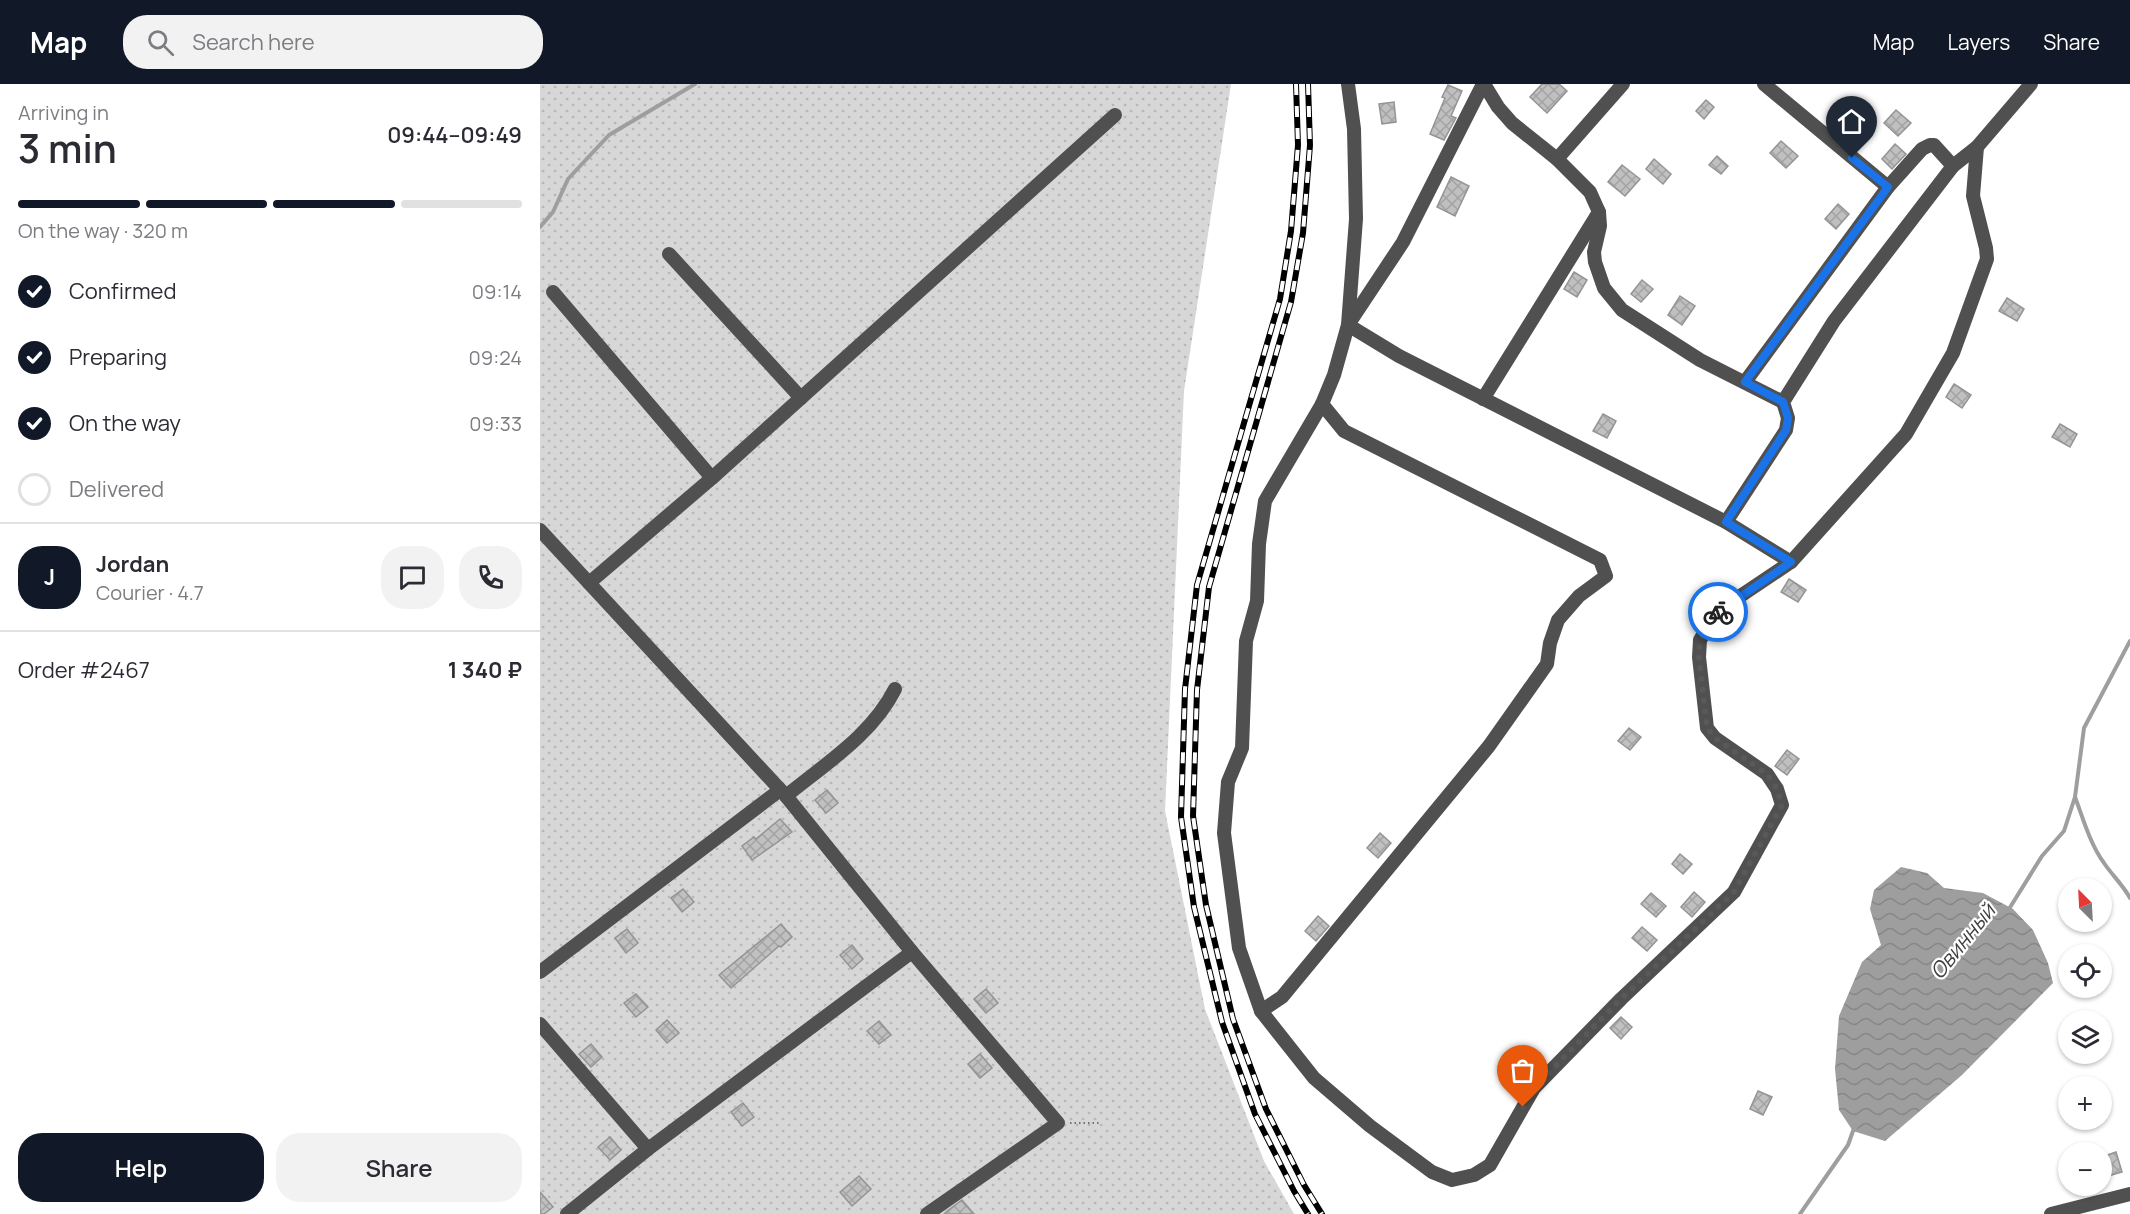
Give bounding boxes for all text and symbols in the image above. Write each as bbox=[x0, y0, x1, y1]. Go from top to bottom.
search box bbox=[123, 15, 543, 69]
text: Map bbox=[30, 23, 87, 61]
icon: search bbox=[144, 26, 177, 59]
text: Search here bbox=[192, 27, 315, 57]
text: Map bbox=[1873, 28, 1914, 56]
text: Layers bbox=[1947, 28, 2010, 56]
text: Share bbox=[2043, 28, 2100, 56]
pin bbox=[1826, 96, 1877, 158]
text: Arriving in bbox=[18, 99, 109, 126]
icon: home bbox=[1835, 105, 1868, 138]
text: 09:44–09:49 bbox=[387, 120, 522, 150]
text: 3 min bbox=[18, 121, 117, 175]
text: On the way · 320 m bbox=[18, 217, 188, 244]
icon: check bbox=[18, 275, 51, 308]
text: Confirmed bbox=[69, 276, 177, 306]
text: 09:14 bbox=[472, 278, 522, 305]
icon: check bbox=[18, 341, 51, 374]
text: Preparing bbox=[69, 342, 167, 372]
text: 09:24 bbox=[469, 344, 522, 371]
icon: check bbox=[18, 407, 51, 440]
text: On the way bbox=[69, 408, 181, 438]
text: 09:33 bbox=[469, 410, 522, 437]
text: Delivered bbox=[69, 474, 164, 504]
button: chat bbox=[381, 546, 444, 609]
button: phone bbox=[459, 546, 522, 609]
text: Jordan bbox=[96, 549, 169, 579]
text: J bbox=[44, 562, 55, 592]
text: Courier · 4.7 bbox=[96, 579, 204, 606]
courier bbox=[1688, 582, 1748, 642]
icon: bike bbox=[1702, 596, 1735, 629]
text: Order #2467 bbox=[18, 655, 150, 685]
text: 1 340 ₽ bbox=[448, 655, 522, 685]
north arrow bbox=[2058, 878, 2112, 932]
map controls bbox=[2058, 878, 2112, 1196]
water label: Овинный bbox=[1923, 896, 2002, 984]
button: locate bbox=[2058, 944, 2112, 998]
button: layers bbox=[2058, 1010, 2112, 1064]
pin bbox=[1497, 1045, 1548, 1107]
icon: bag bbox=[1506, 1054, 1539, 1087]
button: + bbox=[2058, 1076, 2112, 1130]
button: Help bbox=[18, 1133, 264, 1202]
button: Share bbox=[276, 1133, 522, 1202]
button: − bbox=[2058, 1142, 2112, 1196]

